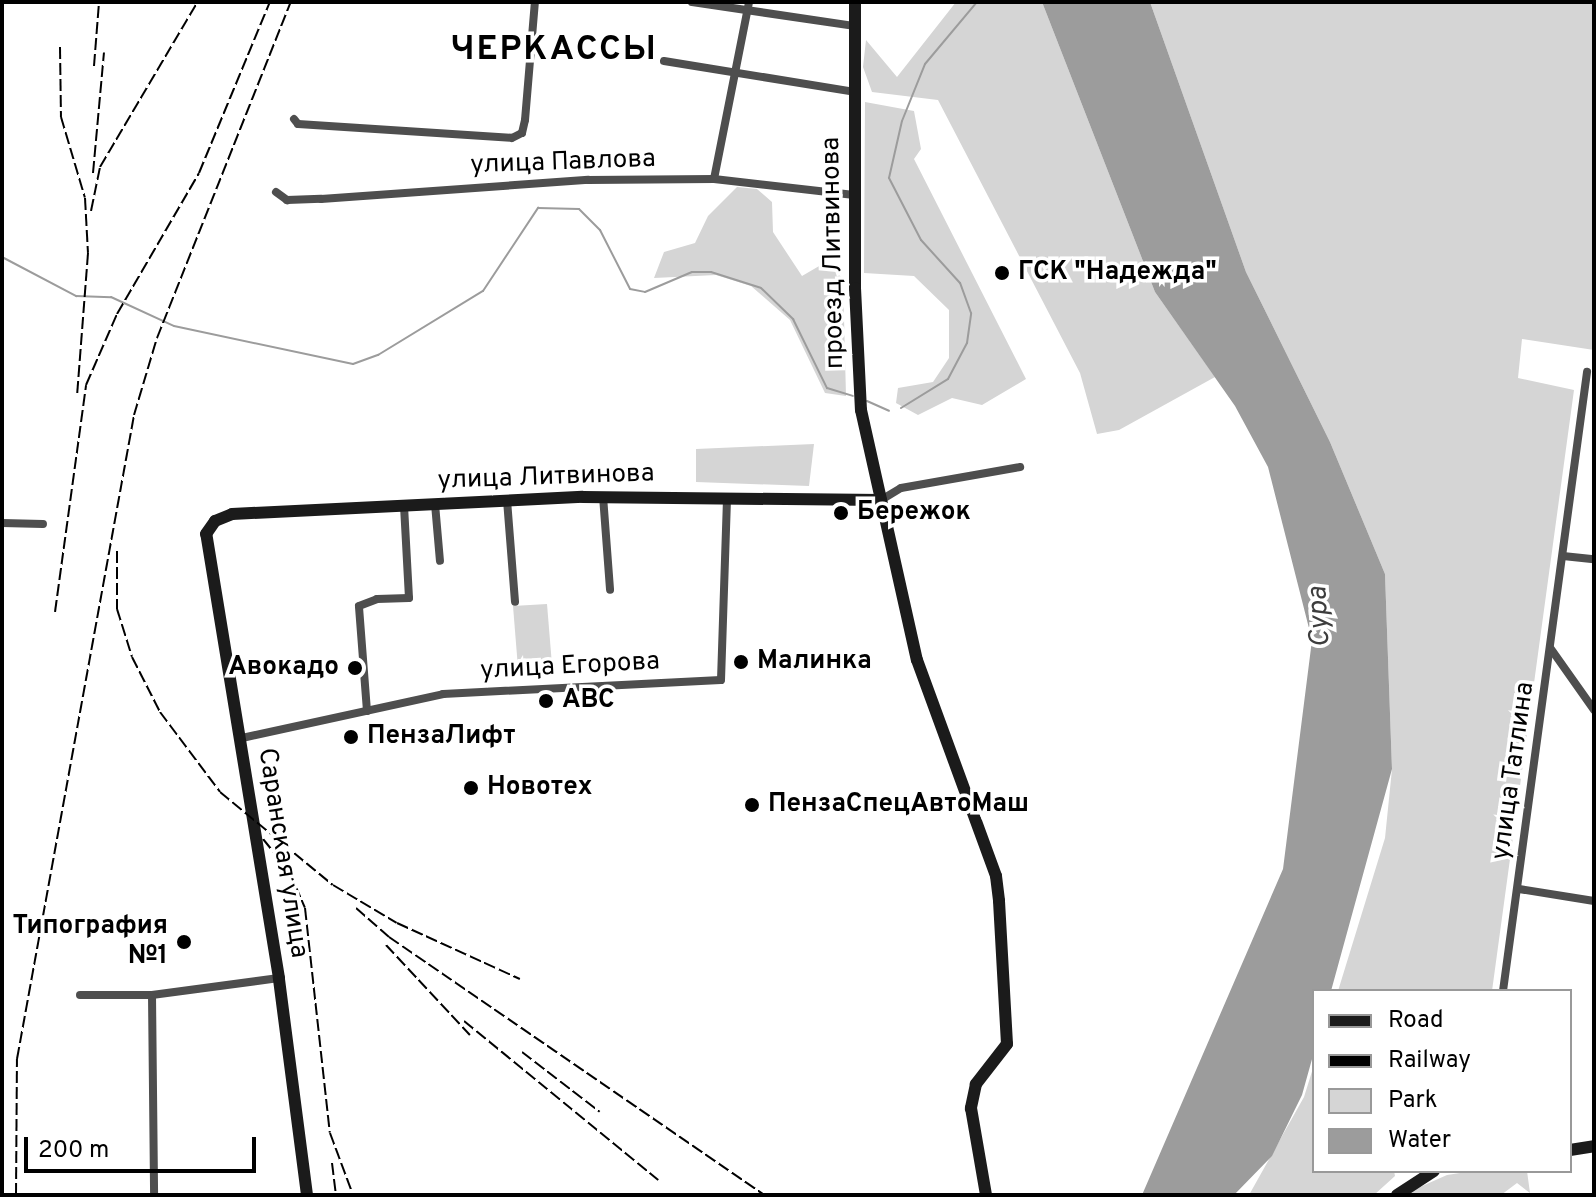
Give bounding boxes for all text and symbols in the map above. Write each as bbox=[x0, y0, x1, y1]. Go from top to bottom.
district label: ЧЕРКАССЫ bbox=[450, 31, 658, 71]
street label: проезд Литвинова bbox=[816, 137, 852, 369]
street label: улица Павлова bbox=[470, 144, 656, 182]
place label: ГСК "Надежда" bbox=[1018, 257, 1217, 289]
marker: ГСК "Надежда" bbox=[993, 264, 1011, 282]
street label: улица Литвинова bbox=[437, 459, 655, 497]
place label: Бережок bbox=[857, 497, 971, 529]
marker: Бережок bbox=[832, 504, 850, 522]
water label: Сура bbox=[1302, 586, 1338, 648]
place label: Малинка bbox=[757, 646, 872, 678]
street label: улица Егорова bbox=[479, 647, 661, 687]
place label: Авокадо bbox=[228, 652, 339, 684]
marker: Малинка bbox=[732, 653, 750, 671]
marker: Авокадо bbox=[346, 659, 364, 677]
street label: улица Татлина bbox=[1486, 680, 1542, 862]
place label: ABC bbox=[562, 685, 615, 717]
marker: ABC bbox=[537, 692, 555, 710]
place label: ПензаЛифт bbox=[367, 721, 515, 753]
marker: ПензаЛифт bbox=[342, 728, 360, 746]
street label: Саранская улица bbox=[250, 746, 314, 960]
place label: Новотех bbox=[487, 772, 592, 804]
marker: Новотех bbox=[462, 779, 480, 797]
place label: ПензаСпецАвтоМаш bbox=[768, 789, 1029, 821]
marker: ПензаСпецАвтоМаш bbox=[743, 796, 761, 814]
place label: Типография №1 bbox=[12, 911, 168, 972]
marker: Типография №1 bbox=[175, 933, 193, 951]
legend bbox=[1312, 989, 1572, 1173]
text: Road bbox=[1388, 1006, 1444, 1036]
text: Railway bbox=[1388, 1046, 1471, 1076]
text: Park bbox=[1388, 1086, 1438, 1116]
scale bar bbox=[28, 1121, 260, 1171]
text: Water bbox=[1388, 1126, 1451, 1156]
text: 200 m bbox=[38, 1136, 109, 1166]

